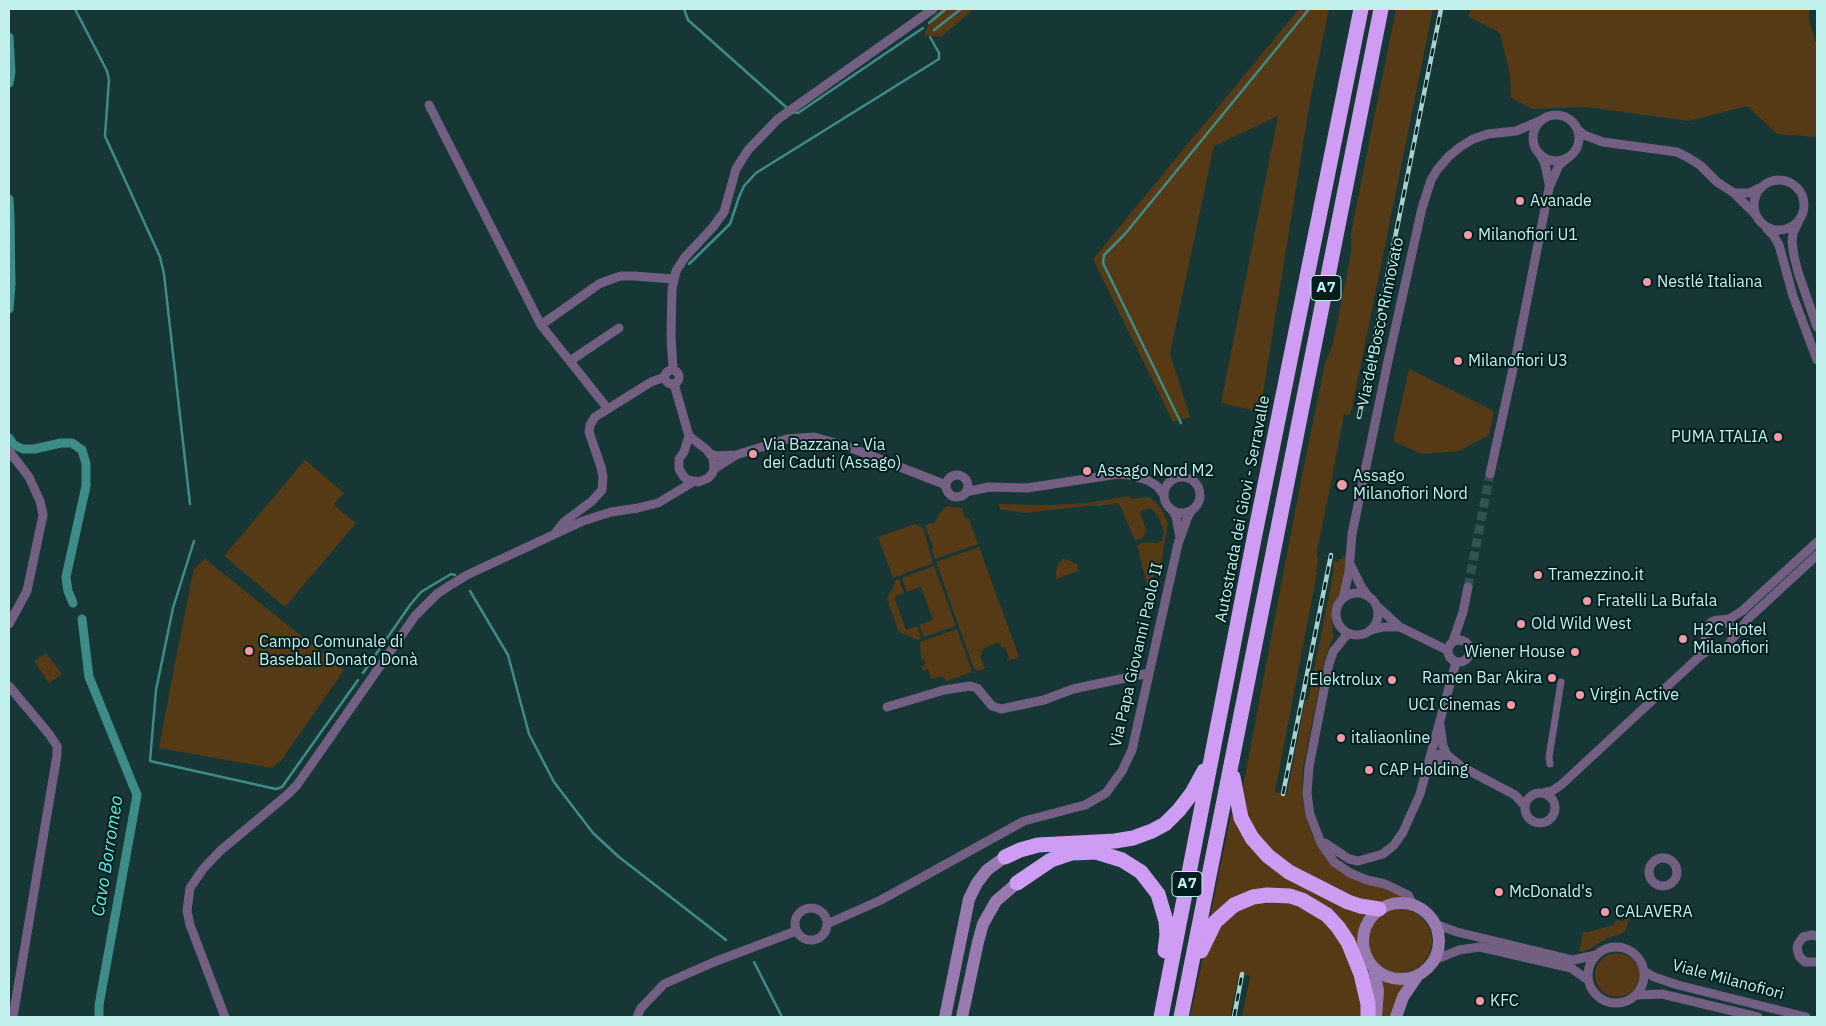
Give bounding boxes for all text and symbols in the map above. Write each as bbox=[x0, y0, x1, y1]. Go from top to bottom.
place label: Avanade bbox=[1530, 191, 1592, 211]
marker: Avanade bbox=[1514, 195, 1526, 207]
place label: Milanofiori U1 bbox=[1478, 225, 1578, 245]
marker: Milanofiori U1 bbox=[1462, 229, 1474, 241]
street label: Via del Bosco Rinnovato bbox=[1354, 236, 1408, 408]
place label: Nestlé Italiana bbox=[1657, 272, 1762, 292]
road number: A7 bbox=[1311, 276, 1341, 300]
marker: Nestlé Italiana bbox=[1641, 276, 1653, 288]
place label: Milanofiori U3 bbox=[1468, 351, 1568, 371]
marker: Milanofiori U3 bbox=[1452, 355, 1464, 367]
street label: Autostrada dei Giovi - Serravalle bbox=[1212, 394, 1274, 624]
place label: PUMA ITALIA bbox=[1671, 427, 1768, 447]
marker: PUMA ITALIA bbox=[1772, 431, 1784, 443]
place label: Via Bazzana - Via dei Caduti (Assago) bbox=[763, 435, 901, 473]
marker: Via Bazzana - Via dei Caduti (Assago) bbox=[747, 448, 759, 460]
place label: Assago Nord M2 bbox=[1097, 461, 1214, 481]
marker: Assago Nord M2 bbox=[1081, 465, 1093, 477]
place label: Assago Milanofiori Nord bbox=[1353, 466, 1468, 504]
marker: Assago Milanofiori Nord bbox=[1335, 478, 1349, 492]
street label: Via Papa Giovanni Paolo II bbox=[1106, 561, 1168, 749]
place label: Tramezzino.it bbox=[1548, 565, 1644, 585]
marker: Tramezzino.it bbox=[1532, 569, 1544, 581]
place label: Fratelli La Bufala bbox=[1597, 591, 1717, 611]
marker: Fratelli La Bufala bbox=[1581, 595, 1593, 607]
place label: Old Wild West bbox=[1531, 614, 1631, 634]
marker: Old Wild West bbox=[1515, 618, 1527, 630]
place label: H2C Hotel Milanofiori bbox=[1693, 620, 1769, 658]
place label: Campo Comunale di Baseball Donato Donà bbox=[259, 632, 418, 670]
marker: H2C Hotel Milanofiori bbox=[1677, 633, 1689, 645]
place label: Wiener House bbox=[1465, 642, 1565, 662]
marker: Campo Comunale di Baseball Donato Donà bbox=[243, 645, 255, 657]
marker: Wiener House bbox=[1569, 646, 1581, 658]
place label: Ramen Bar Akira bbox=[1422, 668, 1542, 688]
place label: Elektrolux bbox=[1309, 670, 1382, 690]
marker: Ramen Bar Akira bbox=[1546, 672, 1558, 684]
marker: Elektrolux bbox=[1386, 674, 1398, 686]
place label: Virgin Active bbox=[1590, 685, 1679, 705]
marker: Virgin Active bbox=[1574, 689, 1586, 701]
place label: UCI Cinemas bbox=[1408, 695, 1501, 715]
marker: UCI Cinemas bbox=[1505, 699, 1517, 711]
place label: italiaonline bbox=[1351, 728, 1430, 748]
marker: italiaonline bbox=[1335, 732, 1347, 744]
place label: CAP Holding bbox=[1379, 760, 1468, 780]
marker: CAP Holding bbox=[1363, 764, 1375, 776]
water label: Cavo Borromeo bbox=[88, 794, 128, 918]
road number: A7 bbox=[1172, 872, 1202, 896]
place label: McDonald's bbox=[1509, 882, 1593, 902]
marker: McDonald's bbox=[1493, 886, 1505, 898]
place label: CALAVERA bbox=[1615, 902, 1693, 922]
marker: CALAVERA bbox=[1599, 906, 1611, 918]
street label: Viale Milanofiori bbox=[1670, 956, 1786, 1004]
place label: KFC bbox=[1490, 991, 1519, 1011]
marker: KFC bbox=[1474, 995, 1486, 1007]

